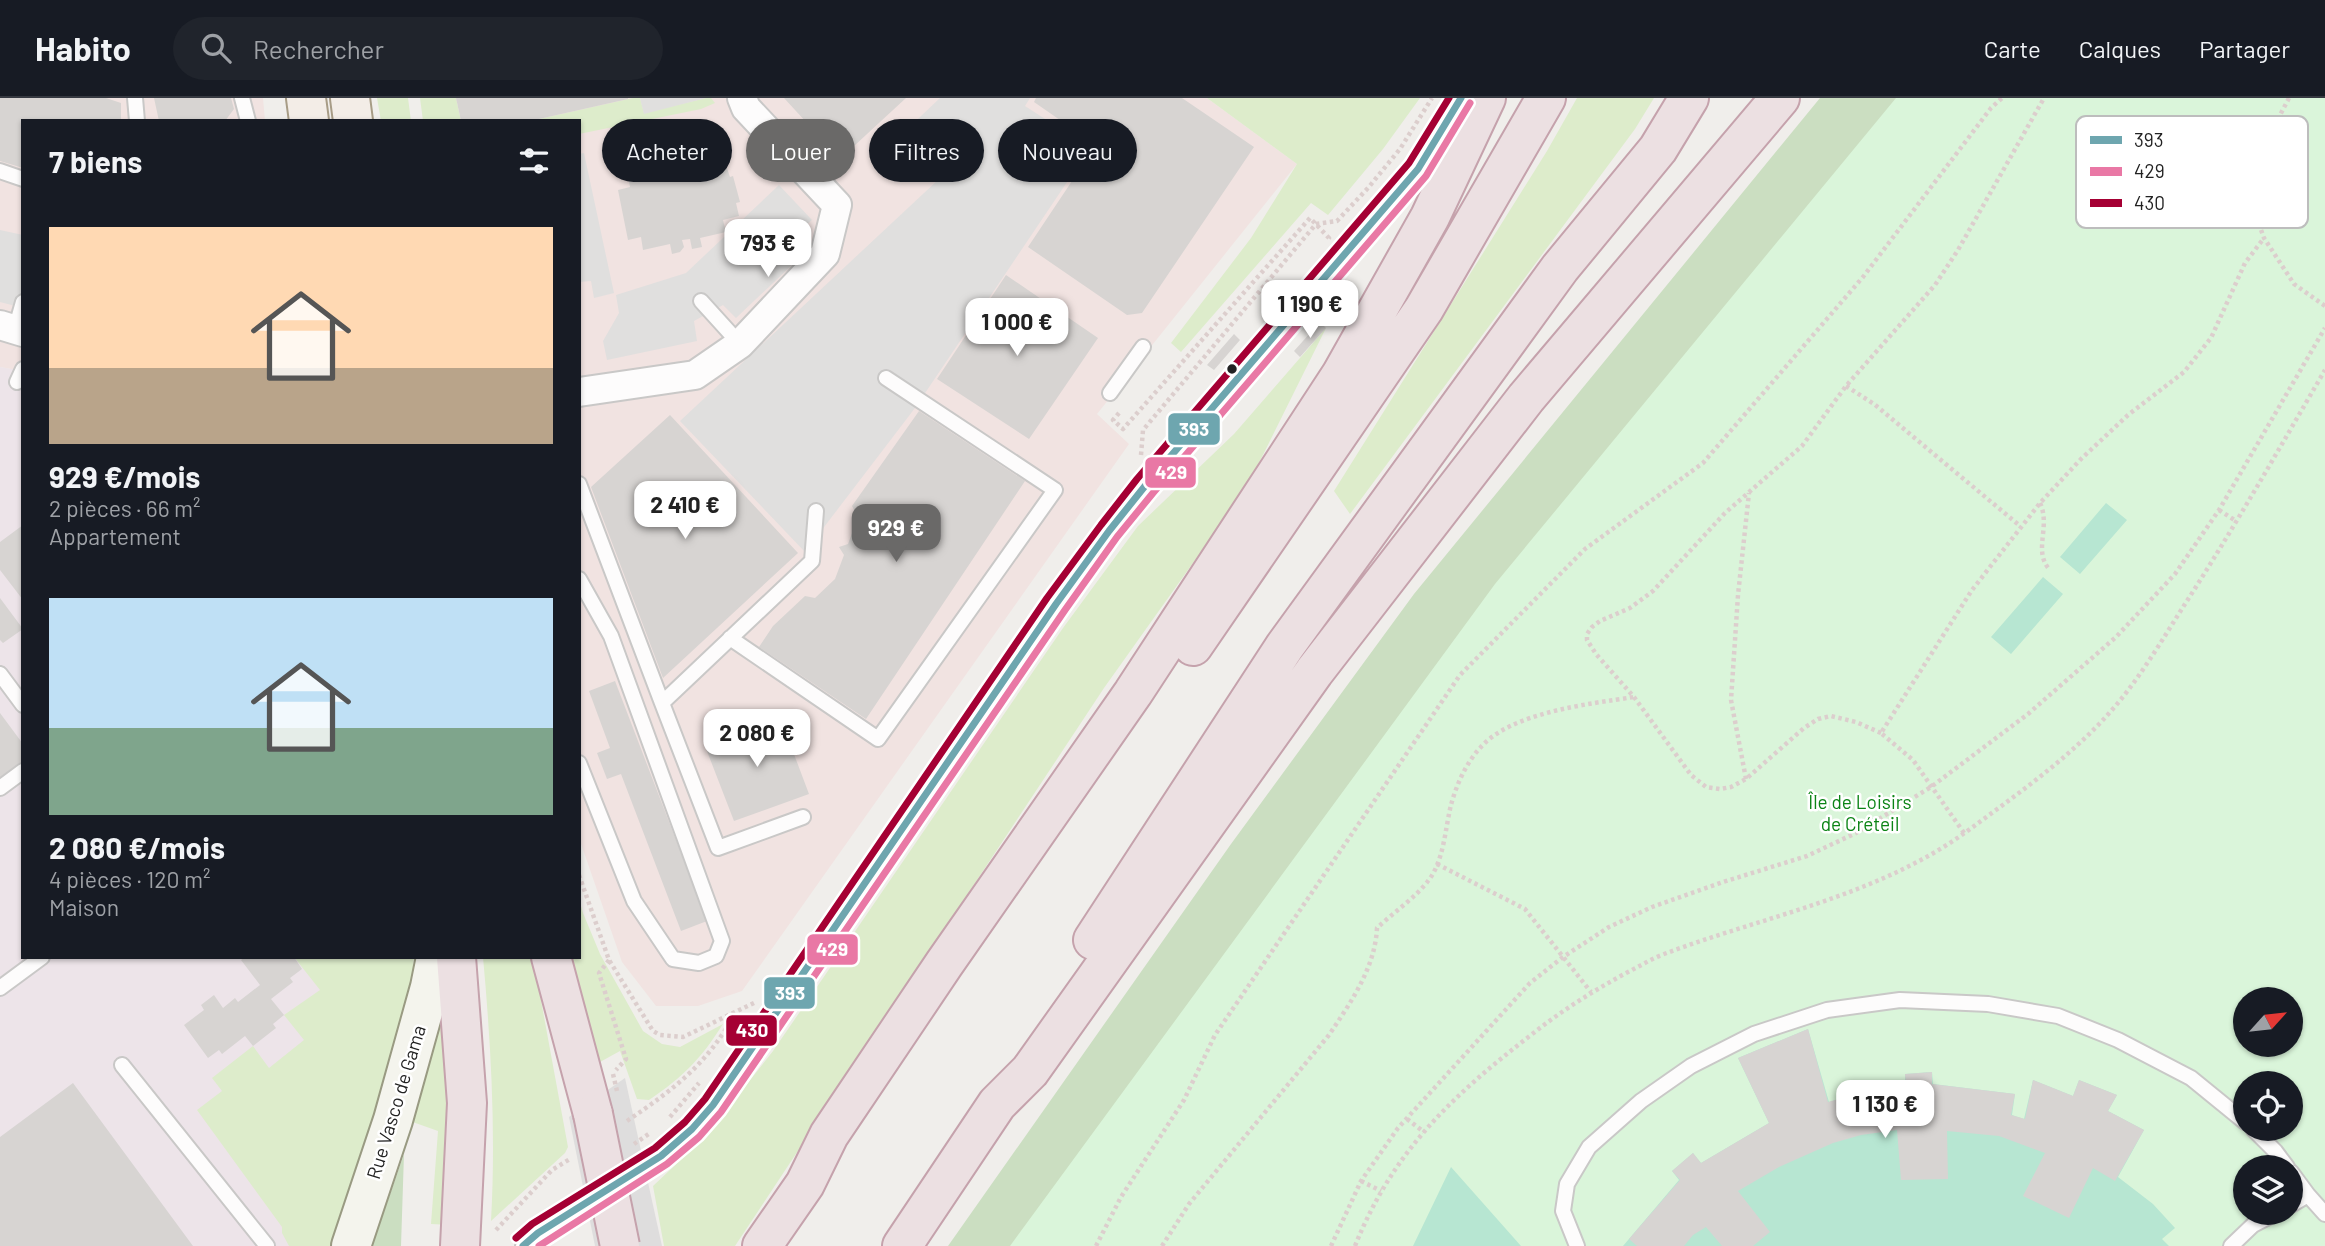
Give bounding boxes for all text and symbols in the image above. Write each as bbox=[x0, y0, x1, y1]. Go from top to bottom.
search box bbox=[173, 17, 663, 80]
text: Habito bbox=[35, 28, 131, 68]
icon: search bbox=[197, 29, 235, 67]
text: Rechercher bbox=[253, 33, 384, 64]
text: Carte bbox=[1984, 34, 2041, 63]
text: Calques bbox=[2079, 34, 2161, 63]
text: Partager bbox=[2199, 34, 2290, 63]
legend bbox=[2076, 116, 2308, 228]
chip: Acheter bbox=[602, 119, 732, 182]
chip: Louer bbox=[746, 119, 855, 182]
chip: Filtres bbox=[869, 119, 984, 182]
chip: Nouveau bbox=[998, 119, 1137, 182]
text: 393 bbox=[2134, 128, 2163, 151]
icon: filters bbox=[515, 142, 553, 180]
text: 7 biens bbox=[49, 143, 142, 179]
text: 429 bbox=[2134, 159, 2165, 182]
text: 430 bbox=[2134, 191, 2165, 214]
pin: 793 € bbox=[719, 220, 817, 279]
text: 793 € bbox=[740, 228, 796, 256]
icon: home bbox=[238, 273, 364, 399]
pin: 1 190 € bbox=[1245, 280, 1375, 340]
text: 1 190 € bbox=[1277, 289, 1343, 317]
pin: 1 000 € bbox=[952, 299, 1082, 358]
text: 1 000 € bbox=[981, 307, 1053, 335]
unlabelled marker bbox=[1225, 362, 1239, 376]
line badge: 393 bbox=[1167, 412, 1221, 446]
text: 393 bbox=[1179, 417, 1209, 440]
line badge: 429 bbox=[1144, 456, 1197, 489]
text: 929 €/mois bbox=[49, 458, 200, 494]
text: 429 bbox=[1155, 460, 1187, 483]
pin: 2 410 € bbox=[620, 482, 750, 541]
text: 2 410 € bbox=[650, 490, 720, 518]
text: 2 pièces · 66 m² bbox=[49, 494, 201, 522]
pin: 929 € bbox=[847, 504, 945, 564]
text: 929 € bbox=[868, 513, 924, 541]
text: Appartement bbox=[49, 522, 181, 550]
icon: home bbox=[238, 644, 364, 770]
pin: 2 080 € bbox=[692, 710, 822, 769]
text: 2 080 € bbox=[719, 718, 795, 746]
park label: Île de Loisirs de Créteil bbox=[1808, 790, 1912, 835]
text: 2 080 €/mois bbox=[49, 829, 225, 865]
text: 4 pièces · 120 m² bbox=[49, 865, 211, 893]
text: Maison bbox=[49, 893, 119, 921]
line badge: 429 bbox=[806, 933, 859, 966]
text: 429 bbox=[816, 937, 848, 960]
line badge: 393 bbox=[763, 976, 816, 1010]
text: 393 bbox=[775, 981, 805, 1004]
north arrow bbox=[2233, 987, 2303, 1057]
map controls bbox=[2233, 987, 2303, 1225]
line badge: 430 bbox=[725, 1014, 778, 1047]
text: 430 bbox=[736, 1018, 768, 1041]
street label: Rue Vasco de Gama bbox=[361, 1022, 430, 1182]
button: locate bbox=[2233, 1071, 2303, 1141]
pin: 1 130 € bbox=[1820, 1080, 1950, 1140]
text: 1 130 € bbox=[1852, 1089, 1918, 1117]
button: layers bbox=[2233, 1155, 2303, 1225]

